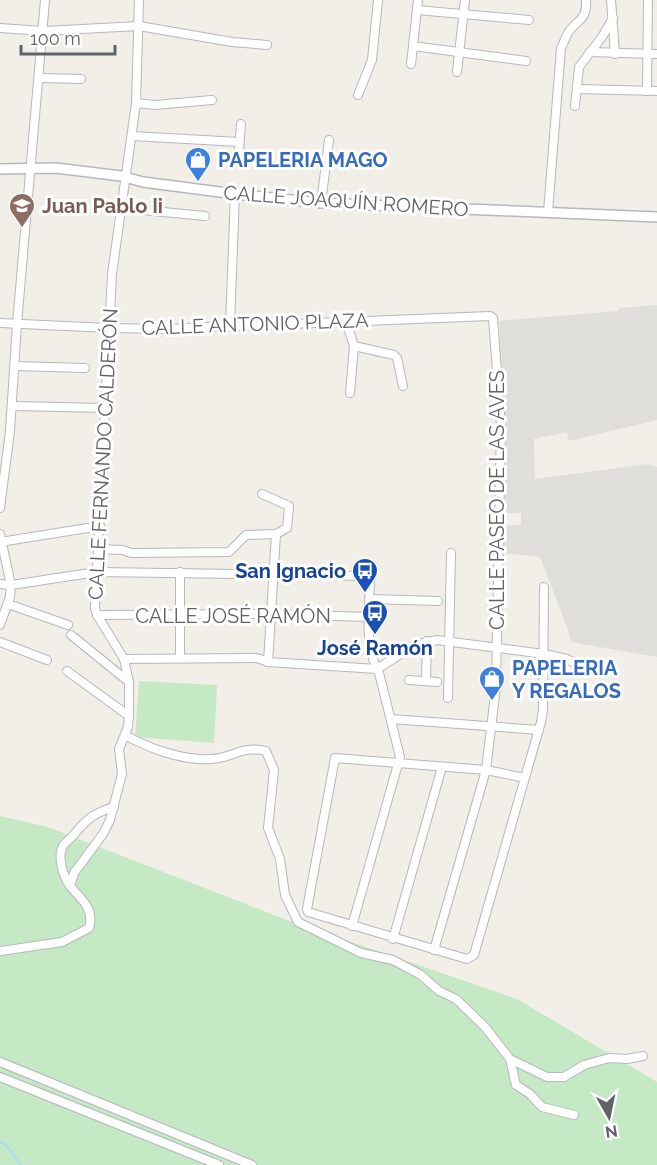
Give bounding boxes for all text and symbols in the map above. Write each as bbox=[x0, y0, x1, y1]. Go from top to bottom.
scale bar bbox=[21, 18, 116, 56]
text: 100 m bbox=[30, 28, 81, 49]
shop icon: PAPELERIA MAGO bbox=[183, 145, 213, 183]
place label: PAPELERIA MAGO bbox=[218, 148, 388, 172]
street label: CALLE JOAQUÍN ROMERO bbox=[223, 180, 469, 222]
school or university icon: Juan Pablo Ii bbox=[7, 191, 37, 229]
place label: Juan Pablo Ii bbox=[42, 194, 163, 218]
street label: CALLE FERNANDO CALDERÓN bbox=[83, 307, 123, 601]
street label: CALLE ANTONIO PLAZA bbox=[141, 308, 369, 340]
street label: CALLE PASEO DE LAS AVES bbox=[485, 370, 509, 630]
bus stop icon: San Ignacio bbox=[350, 556, 380, 594]
place label: San Ignacio bbox=[235, 559, 346, 583]
bus stop icon: José Ramón bbox=[360, 598, 390, 636]
street label: CALLE JOSÉ RAMÓN bbox=[135, 604, 331, 628]
place label: José Ramón bbox=[317, 636, 433, 660]
place label: PAPELERIA Y REGALOS bbox=[512, 656, 621, 703]
shop icon: PAPELERIA Y REGALOS bbox=[477, 664, 507, 702]
north arrow bbox=[579, 1087, 639, 1147]
text: N bbox=[604, 1121, 619, 1142]

